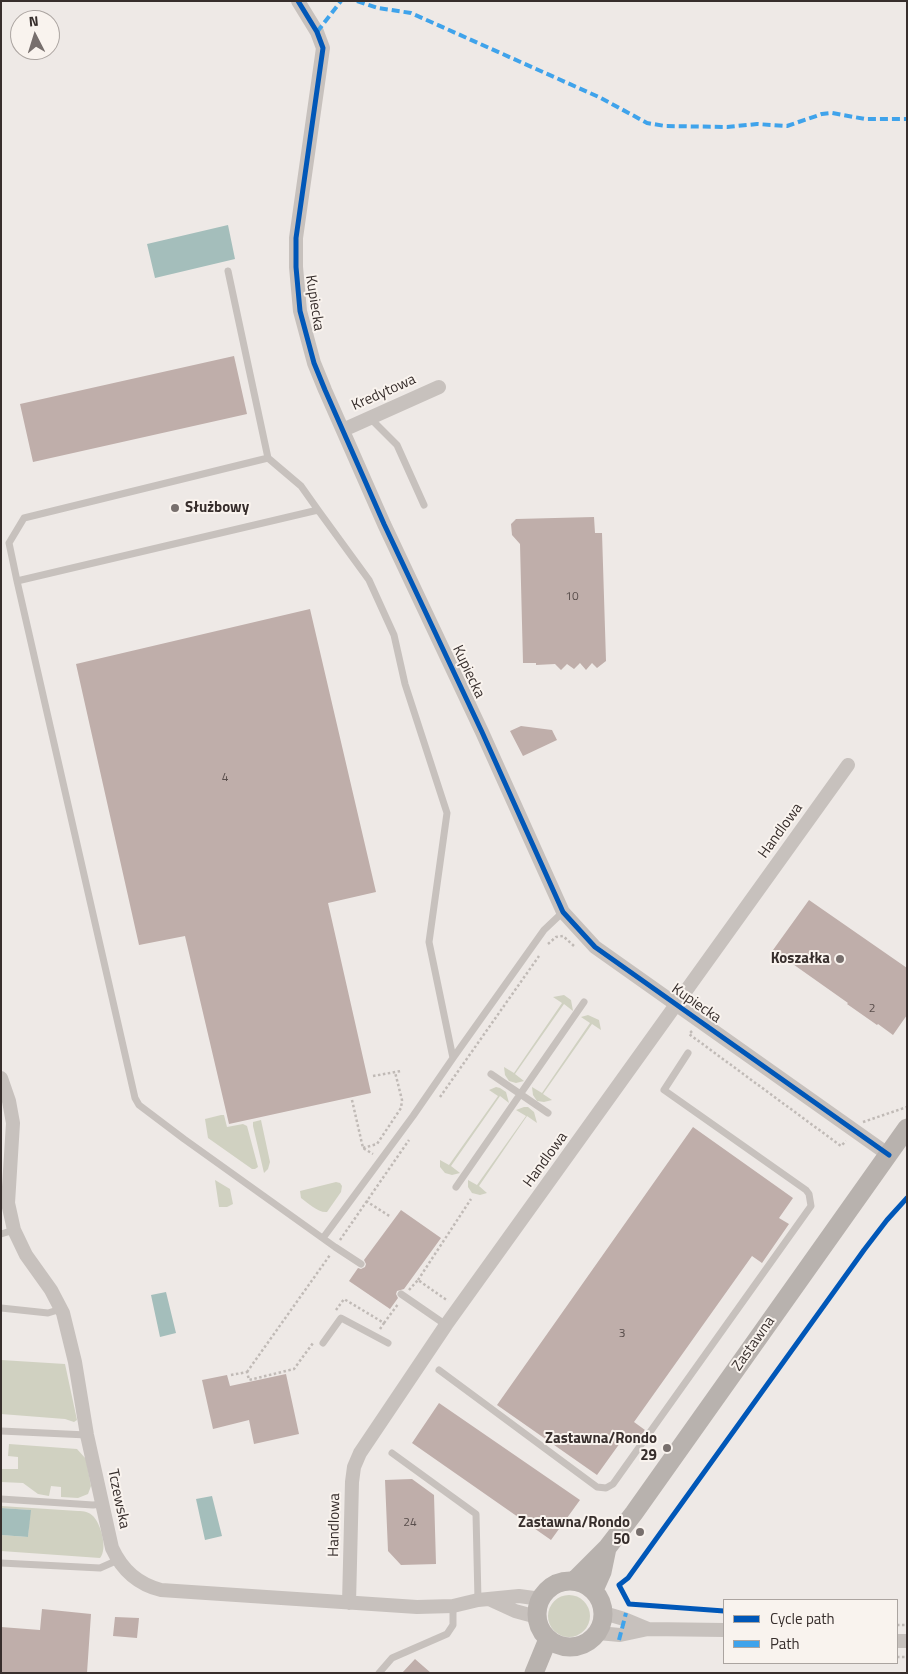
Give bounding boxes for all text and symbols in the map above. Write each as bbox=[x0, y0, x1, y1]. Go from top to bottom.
north arrow bbox=[10, 10, 60, 60]
text: N bbox=[28, 10, 39, 31]
street label: Kupiecka bbox=[301, 274, 327, 332]
street label: Kredytowa bbox=[349, 371, 419, 415]
place label: Służbowy bbox=[185, 499, 249, 517]
marker: Służbowy bbox=[169, 502, 181, 514]
house number: 10 bbox=[565, 590, 579, 604]
street label: Kupiecka bbox=[448, 643, 488, 701]
house number: 4 bbox=[222, 771, 228, 785]
street label: Handlowa bbox=[755, 800, 807, 862]
place label: Koszałka bbox=[771, 950, 830, 968]
marker: Koszałka bbox=[834, 953, 846, 965]
street label: Kupiecka bbox=[668, 980, 724, 1028]
house number: 2 bbox=[869, 1002, 875, 1016]
street label: Handlowa bbox=[520, 1129, 572, 1191]
street label: Zastawna bbox=[729, 1313, 779, 1375]
house number: 3 bbox=[619, 1327, 625, 1341]
place label: Zastawna/Rondo 29 bbox=[545, 1430, 657, 1465]
marker: Zastawna/Rondo 29 bbox=[661, 1442, 673, 1454]
street label: Tczewska bbox=[103, 1468, 133, 1530]
street label: Handlowa bbox=[325, 1493, 345, 1557]
place label: Zastawna/Rondo 50 bbox=[518, 1514, 630, 1549]
house number: 24 bbox=[403, 1516, 417, 1530]
marker: Zastawna/Rondo 50 bbox=[634, 1526, 646, 1538]
legend bbox=[723, 1599, 898, 1664]
text: Cycle path bbox=[770, 1607, 835, 1630]
text: Path bbox=[770, 1632, 800, 1655]

